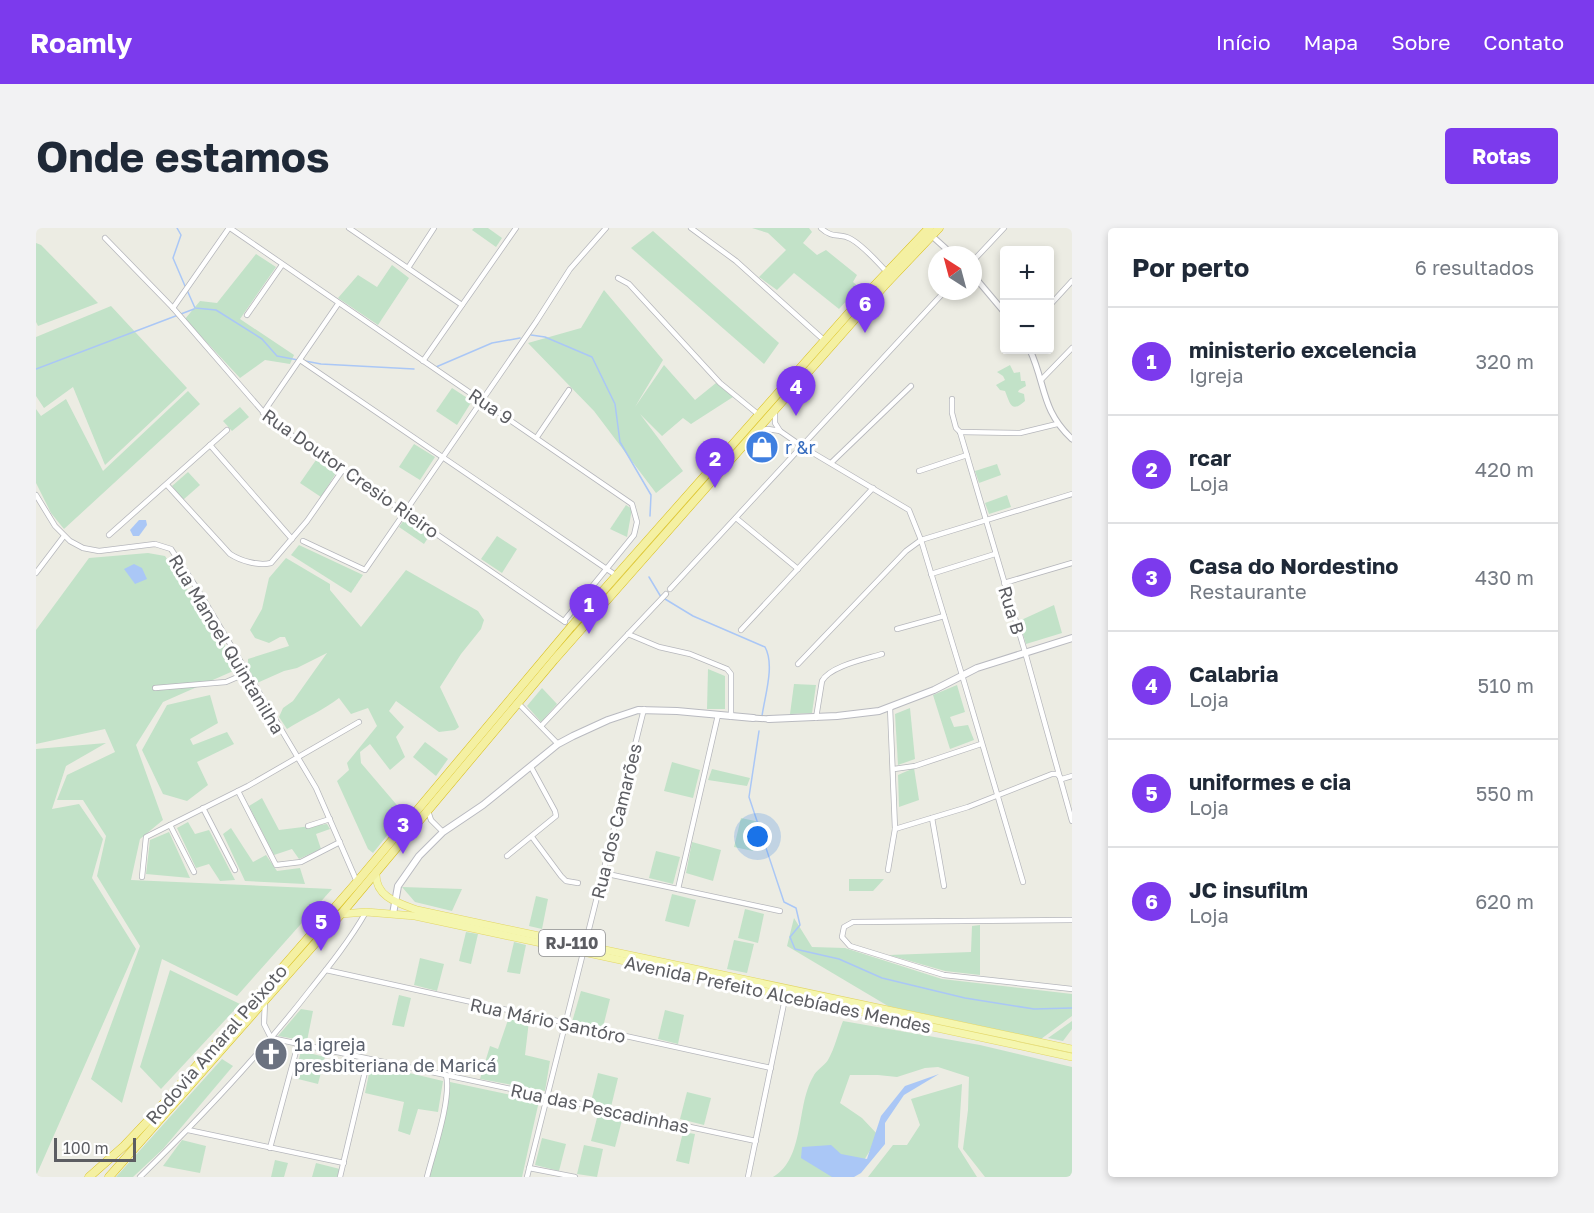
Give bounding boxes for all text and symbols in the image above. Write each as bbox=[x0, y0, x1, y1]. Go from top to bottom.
text: Roamly bbox=[30, 26, 132, 59]
text: Início bbox=[1216, 29, 1271, 55]
text: Mapa bbox=[1304, 29, 1358, 55]
text: Sobre bbox=[1391, 29, 1450, 55]
text: Contato bbox=[1483, 29, 1564, 55]
button: Rotas bbox=[1445, 128, 1558, 184]
text: Onde estamos bbox=[36, 131, 330, 181]
north arrow bbox=[928, 246, 982, 300]
map controls bbox=[1000, 246, 1054, 354]
button: + bbox=[1000, 246, 1054, 300]
text: Por perto bbox=[1132, 252, 1249, 283]
text: 6 resultados bbox=[1415, 255, 1534, 279]
pin: 6 bbox=[846, 284, 884, 333]
button: − bbox=[1000, 300, 1054, 354]
text: ministerio excelencia bbox=[1189, 336, 1416, 363]
text: 1 bbox=[1146, 349, 1157, 373]
text: 320 m bbox=[1476, 349, 1534, 373]
text: Igreja bbox=[1189, 363, 1243, 387]
pin: 4 bbox=[776, 366, 816, 416]
street label: Rua 9 bbox=[465, 383, 517, 429]
street label: Rua Doutor Cresio Rieiro bbox=[259, 404, 443, 542]
shop icon: r &r bbox=[744, 429, 780, 465]
place label: r &r bbox=[785, 436, 816, 458]
pin: 2 bbox=[696, 438, 734, 488]
text: rcar bbox=[1189, 444, 1231, 471]
text: 2 bbox=[1145, 457, 1158, 481]
text: 420 m bbox=[1475, 457, 1534, 481]
text: Loja bbox=[1189, 471, 1229, 495]
street label: Rua Manoel Quintanilha bbox=[165, 550, 289, 738]
text: Casa do Nordestino bbox=[1189, 552, 1398, 579]
text: 3 bbox=[1145, 565, 1158, 589]
text: 430 m bbox=[1475, 565, 1534, 589]
text: Restaurante bbox=[1189, 579, 1307, 603]
street label: Rua B bbox=[994, 583, 1030, 637]
pin: 1 bbox=[570, 584, 608, 634]
text: Calabria bbox=[1189, 660, 1278, 687]
text: 4 bbox=[1145, 673, 1158, 697]
text: 510 m bbox=[1478, 673, 1534, 697]
text: Loja bbox=[1189, 687, 1229, 711]
street label: Rua dos Camarões bbox=[586, 741, 646, 901]
text: uniformes e cia bbox=[1189, 768, 1351, 795]
text: 5 bbox=[1145, 781, 1158, 805]
text: 550 m bbox=[1476, 781, 1534, 805]
text: Loja bbox=[1189, 795, 1229, 819]
pin: 3 bbox=[384, 804, 422, 854]
your location bbox=[743, 822, 772, 851]
text: JC insufilm bbox=[1189, 876, 1308, 903]
text: 6 bbox=[1145, 889, 1158, 913]
text: 620 m bbox=[1475, 889, 1534, 913]
pin: 5 bbox=[302, 902, 340, 951]
text: Loja bbox=[1189, 903, 1229, 927]
road number: RJ-110 bbox=[539, 930, 605, 956]
street label: Avenida Prefeito Alcebíades Mendes bbox=[623, 951, 933, 1037]
street label: Rodovia Amaral Peixoto bbox=[141, 960, 291, 1128]
street label: Rua Mário Santóro bbox=[468, 993, 628, 1047]
place label: 1a igreja presbiteriana de Maricá bbox=[294, 1033, 497, 1076]
church icon: 1a igreja presbiteriana de Maricá bbox=[253, 1036, 289, 1072]
street label: Rua das Pescadinhas bbox=[509, 1078, 691, 1138]
scale bar bbox=[54, 1135, 136, 1162]
text: 100 m bbox=[63, 1138, 109, 1158]

